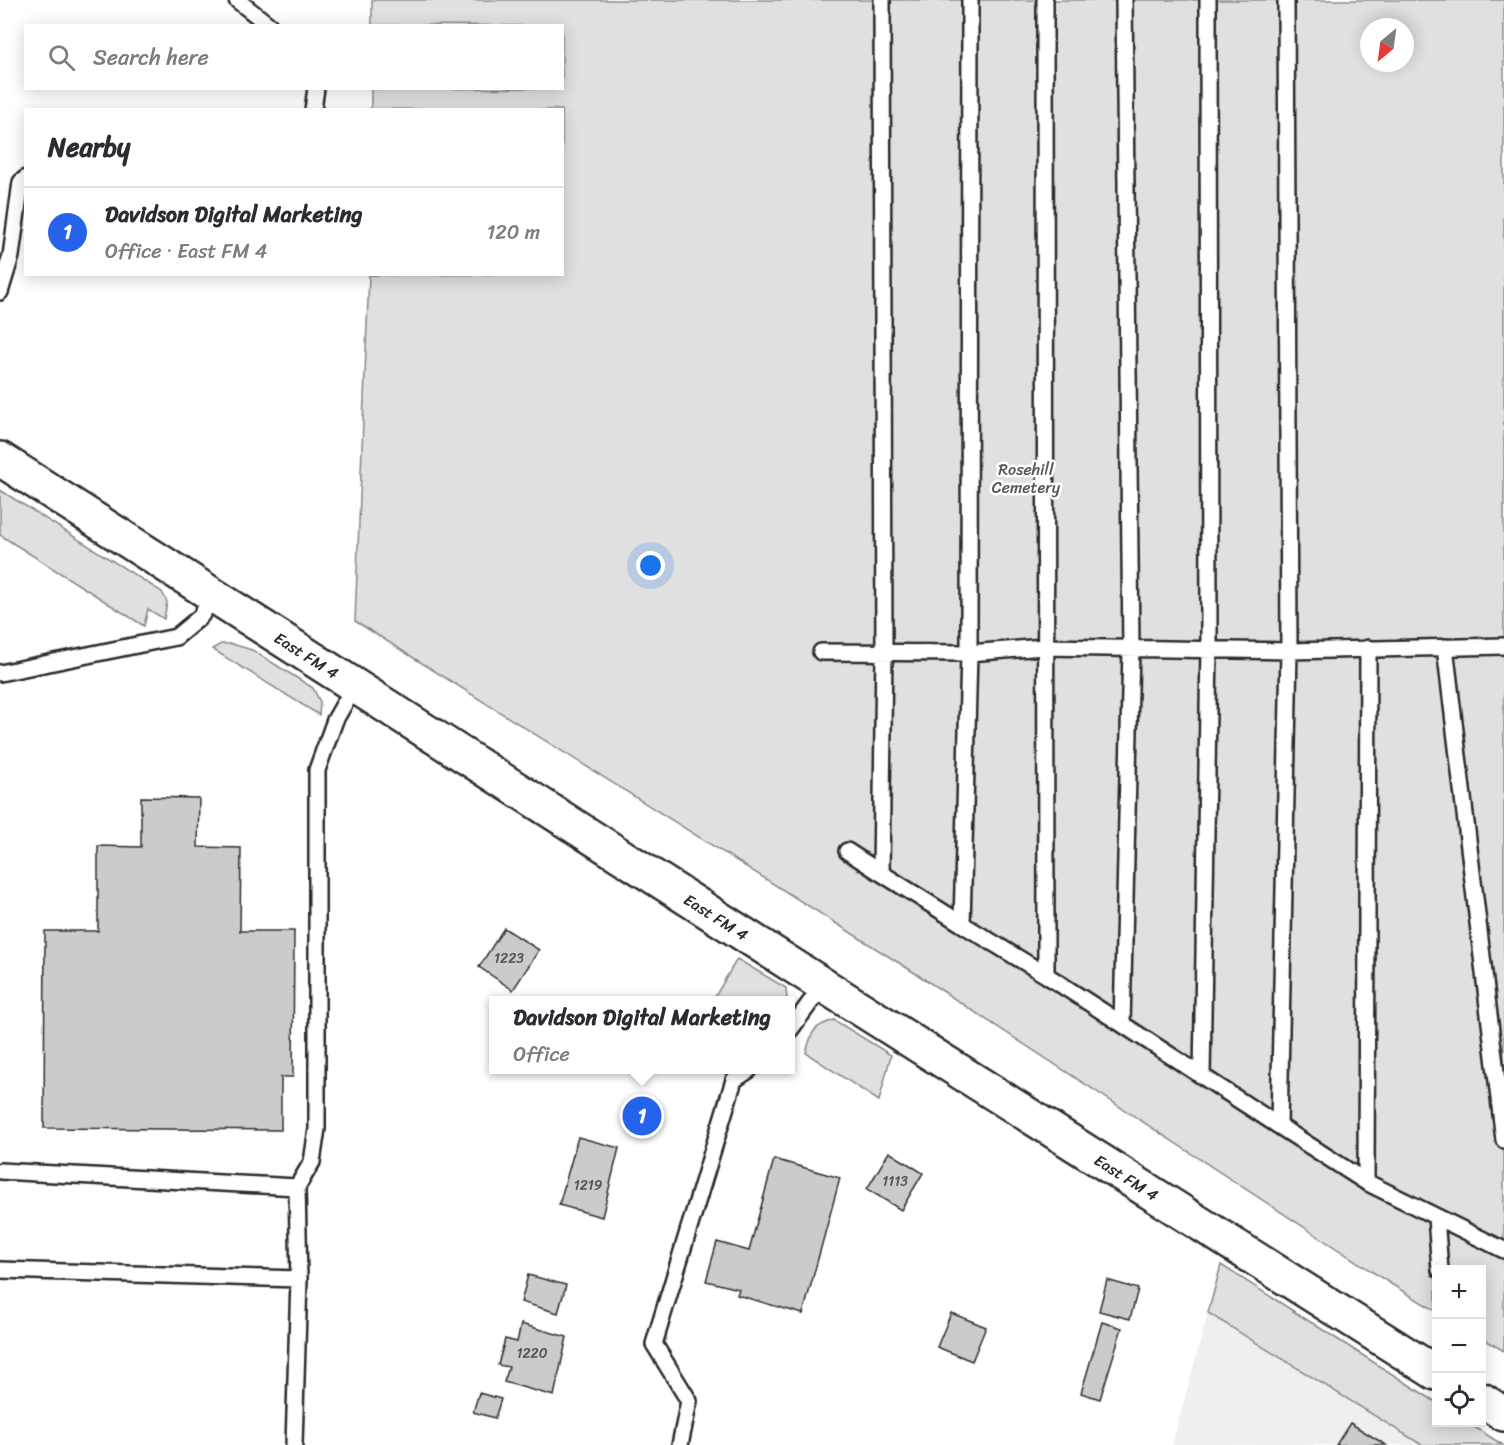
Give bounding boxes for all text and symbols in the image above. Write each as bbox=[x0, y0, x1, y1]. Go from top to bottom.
north arrow bbox=[1360, 18, 1414, 72]
search box bbox=[24, 24, 564, 90]
text: Search here bbox=[93, 38, 209, 77]
icon: search bbox=[45, 41, 78, 74]
text: Nearby bbox=[48, 124, 130, 170]
text: Davidson Digital Marketing bbox=[105, 195, 363, 234]
text: 1 bbox=[63, 215, 72, 250]
text: 120 m bbox=[487, 215, 540, 250]
text: Office · East FM 4 bbox=[105, 234, 267, 269]
park label: Rosehill Cemetery bbox=[992, 455, 1061, 502]
your location bbox=[636, 551, 665, 580]
street label: East FM 4 bbox=[269, 623, 345, 687]
street label: East FM 4 bbox=[678, 885, 754, 948]
house number: 1223 bbox=[494, 946, 524, 971]
popup bbox=[489, 996, 795, 1074]
text: Davidson Digital Marketing bbox=[513, 998, 771, 1037]
text: Office bbox=[513, 1037, 570, 1072]
pin: 1 bbox=[622, 1094, 662, 1138]
street label: East FM 4 bbox=[1088, 1146, 1165, 1209]
house number: 1113 bbox=[882, 1169, 908, 1194]
house number: 1219 bbox=[574, 1173, 603, 1198]
map controls bbox=[1432, 1265, 1486, 1427]
button: + bbox=[1432, 1265, 1486, 1319]
button: − bbox=[1432, 1319, 1486, 1373]
house number: 1220 bbox=[516, 1341, 548, 1366]
button: locate bbox=[1432, 1373, 1486, 1427]

